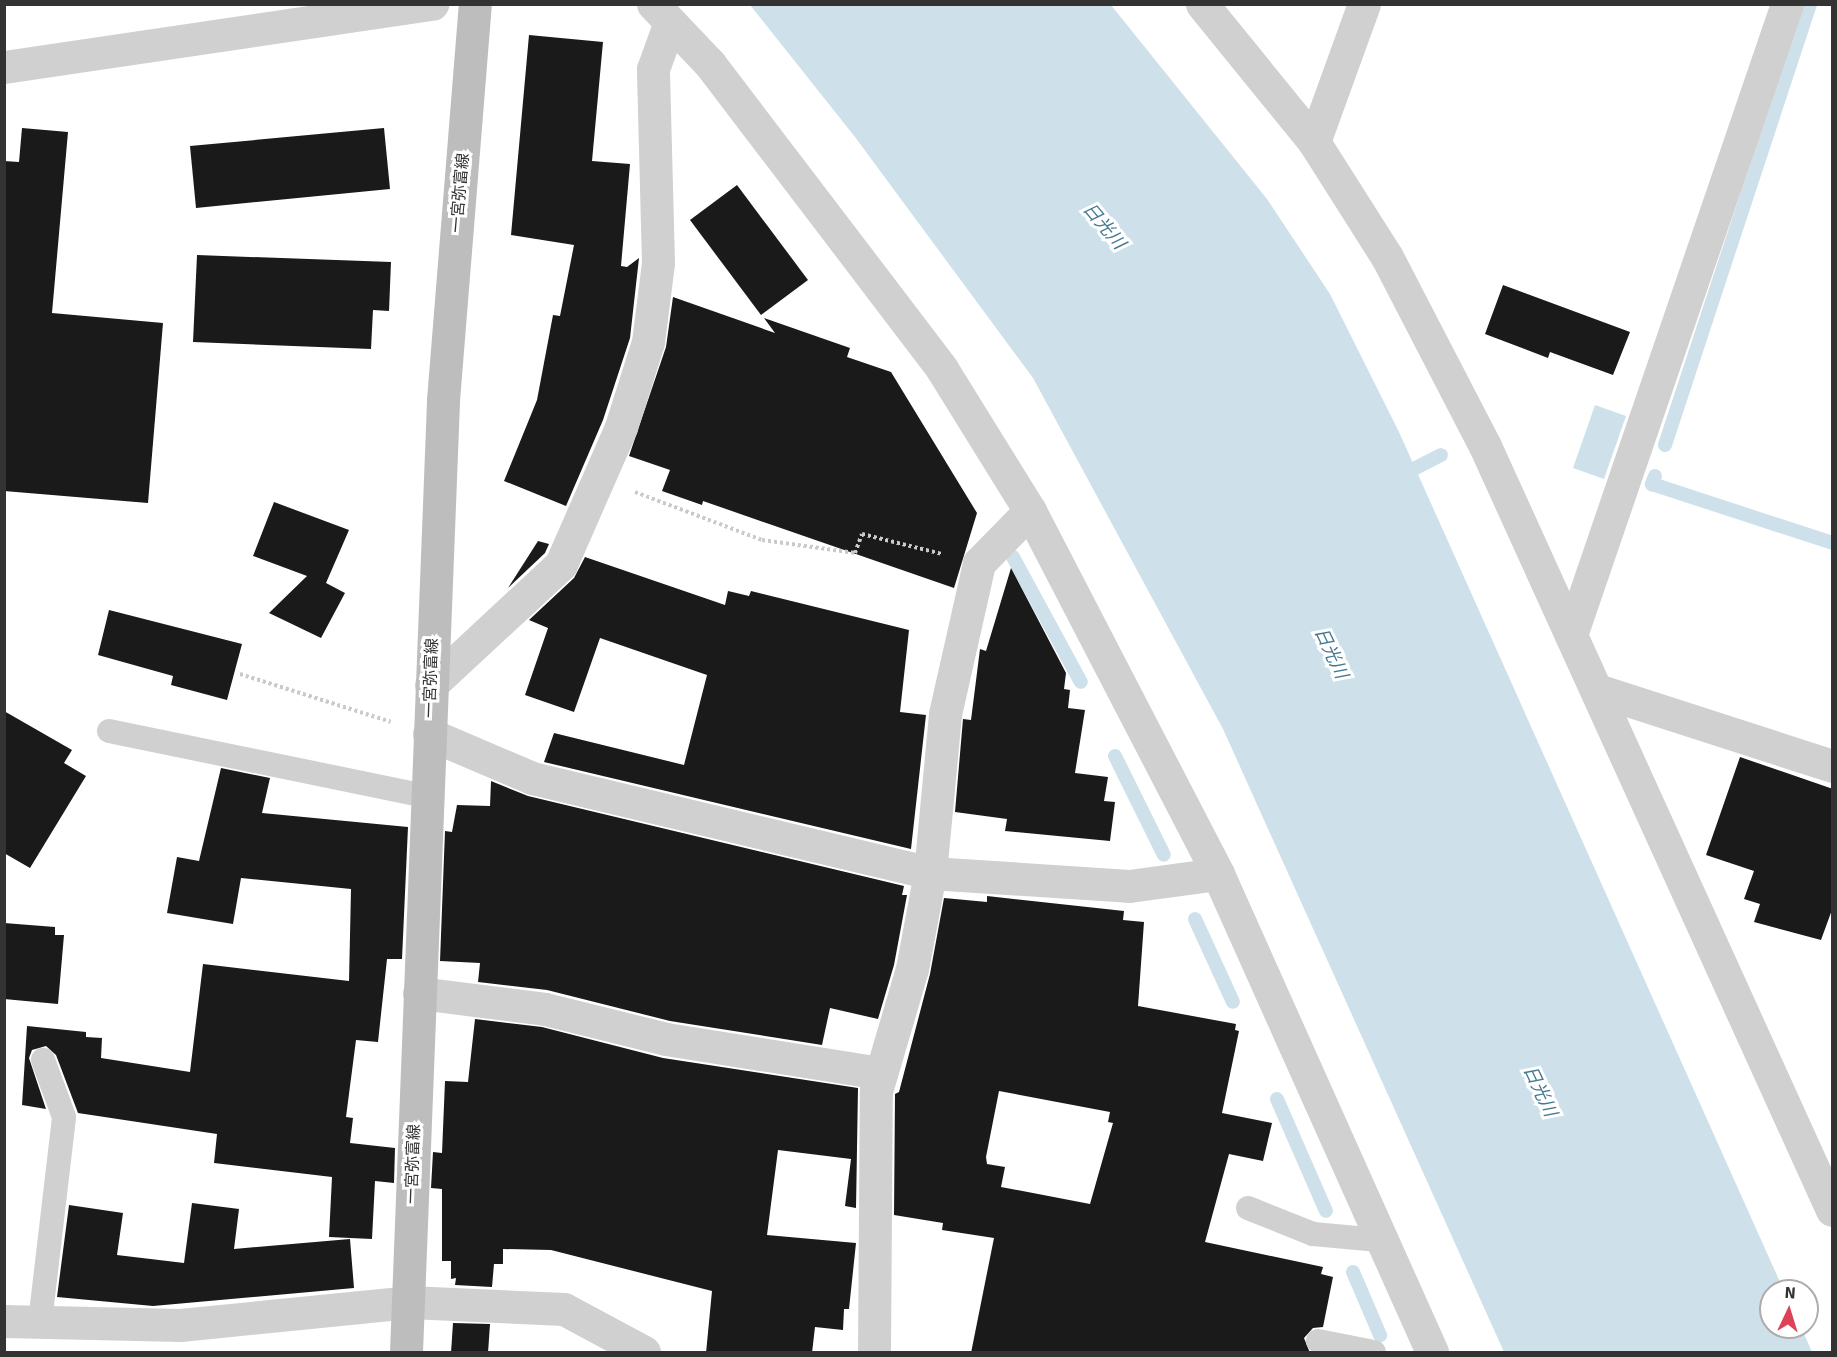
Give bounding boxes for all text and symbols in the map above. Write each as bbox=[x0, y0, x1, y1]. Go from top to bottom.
street label: 一宮弥富線 bbox=[447, 152, 473, 234]
water label: 日光川 bbox=[1078, 198, 1130, 254]
water label: 日光川 bbox=[1310, 624, 1352, 682]
street label: 一宮弥富線 bbox=[420, 638, 442, 718]
water label: 日光川 bbox=[1519, 1062, 1561, 1120]
street label: 一宮弥富線 bbox=[402, 1124, 424, 1204]
north arrow bbox=[1759, 1279, 1819, 1339]
text: N bbox=[1784, 1283, 1796, 1303]

